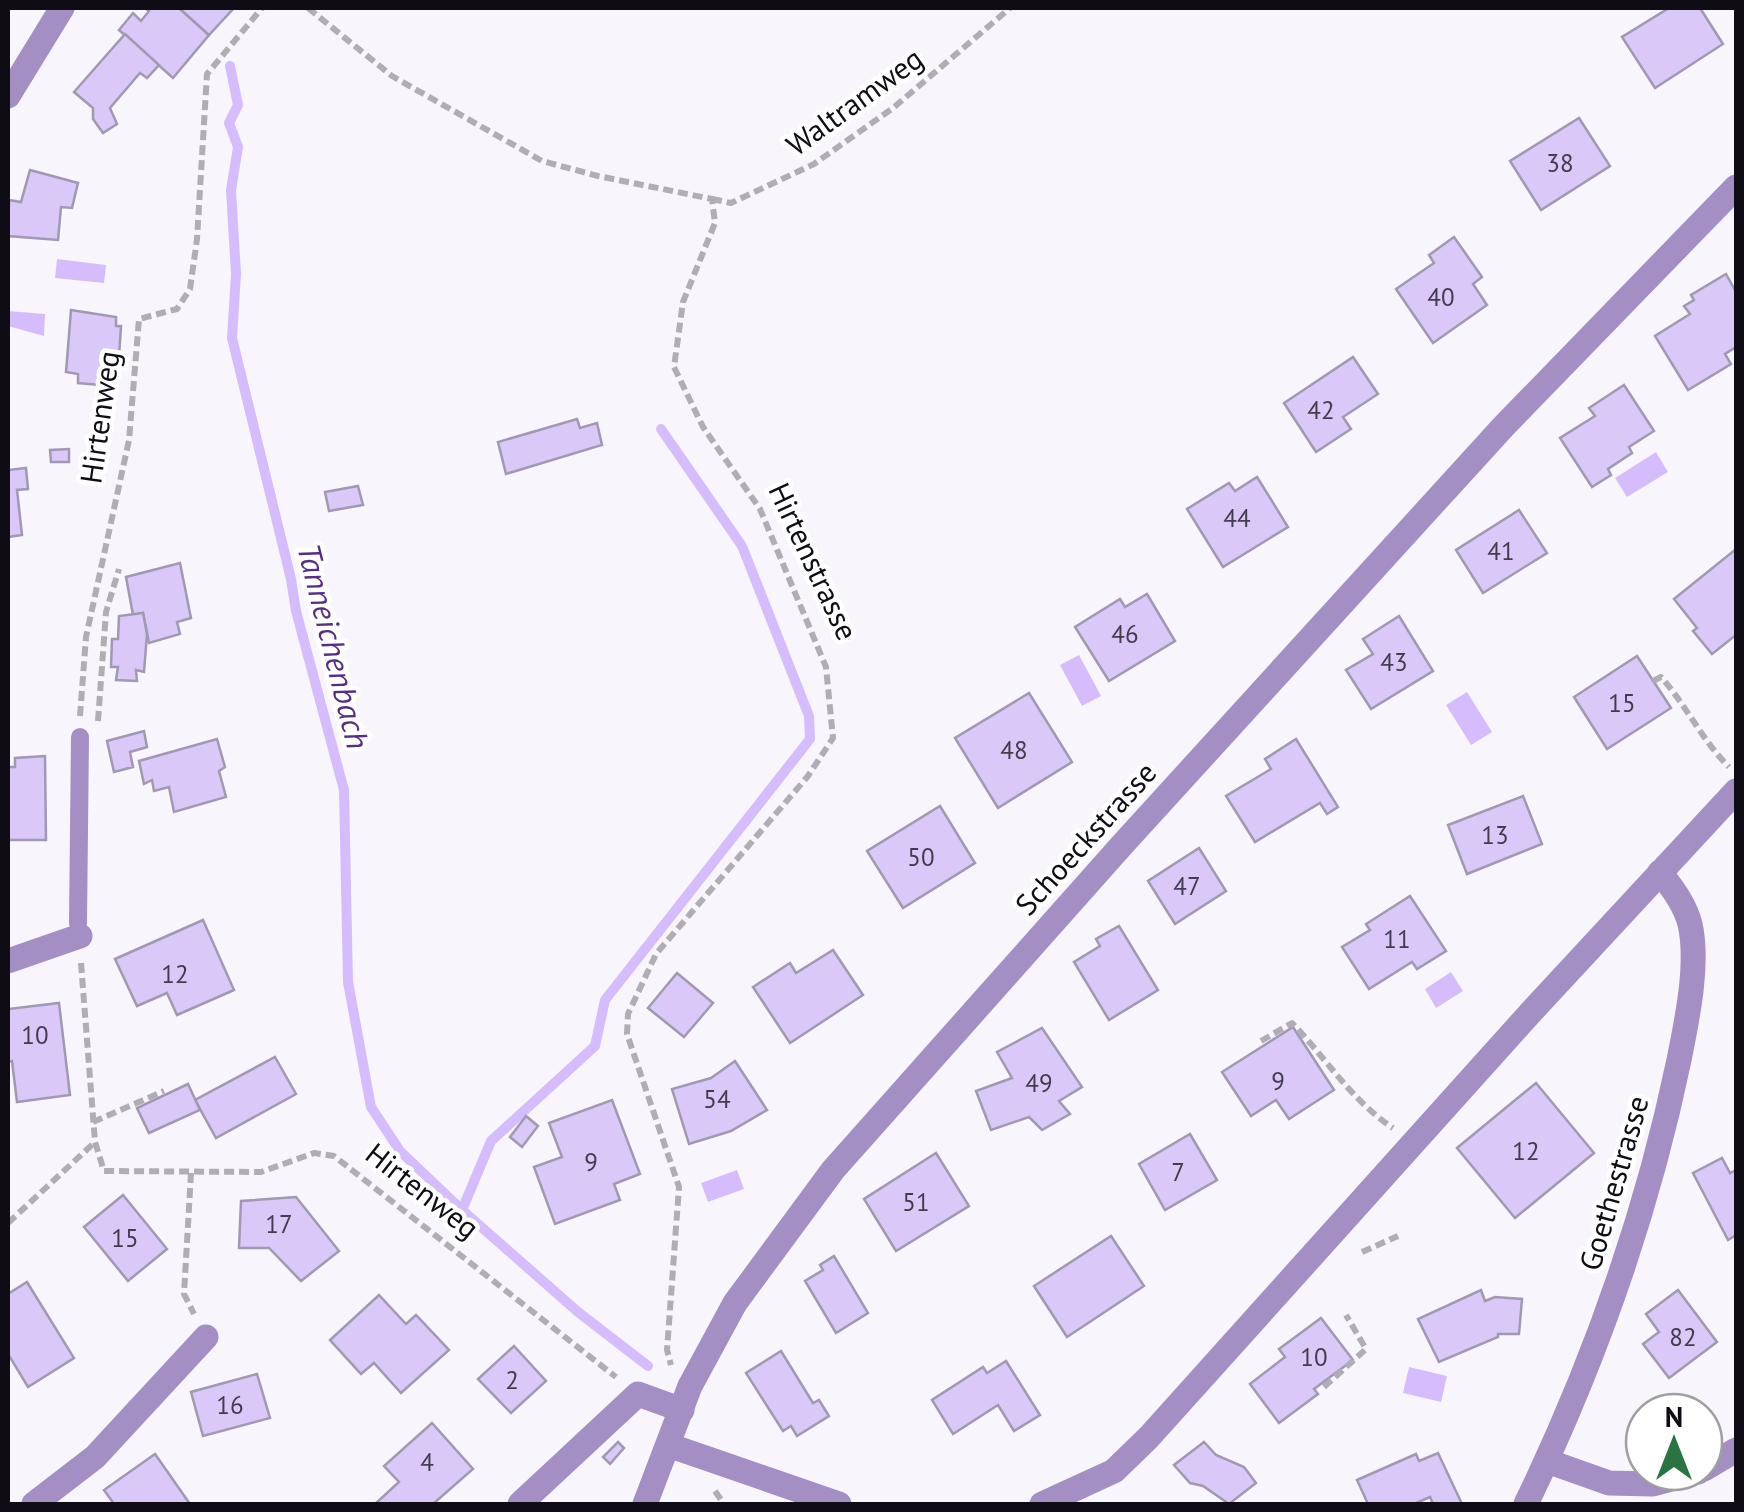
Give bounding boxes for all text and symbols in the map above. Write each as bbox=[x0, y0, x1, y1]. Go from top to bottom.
street label: Waltramweg bbox=[778, 38, 930, 164]
house number: 38 bbox=[1546, 147, 1574, 179]
house number: 40 bbox=[1427, 281, 1455, 313]
street label: Hirtenweg bbox=[70, 348, 128, 486]
house number: 42 bbox=[1307, 394, 1335, 426]
street label: Hirtenstrasse bbox=[761, 476, 867, 646]
house number: 44 bbox=[1223, 502, 1251, 534]
house number: 41 bbox=[1487, 535, 1515, 567]
water label: Tanneichenbach bbox=[288, 539, 380, 753]
house number: 46 bbox=[1111, 618, 1139, 650]
house number: 43 bbox=[1380, 646, 1408, 678]
house number: 15 bbox=[1608, 687, 1636, 719]
house number: 48 bbox=[1000, 734, 1028, 766]
street label: Schoeckstrasse bbox=[1006, 753, 1164, 923]
house number: 13 bbox=[1481, 819, 1509, 851]
house number: 50 bbox=[907, 841, 935, 873]
house number: 47 bbox=[1173, 870, 1201, 902]
house number: 11 bbox=[1383, 923, 1411, 955]
house number: 12 bbox=[161, 958, 189, 990]
house number: 10 bbox=[21, 1019, 49, 1051]
house number: 9 bbox=[1271, 1065, 1285, 1097]
house number: 49 bbox=[1025, 1067, 1053, 1099]
house number: 54 bbox=[703, 1083, 731, 1115]
street label: Goethestrasse bbox=[1569, 1091, 1657, 1275]
street label: Hirtenweg bbox=[358, 1134, 488, 1246]
house number: 12 bbox=[1512, 1135, 1540, 1167]
house number: 9 bbox=[584, 1146, 598, 1178]
house number: 7 bbox=[1171, 1156, 1185, 1188]
house number: 51 bbox=[902, 1186, 930, 1218]
house number: 17 bbox=[265, 1208, 293, 1240]
house number: 15 bbox=[111, 1222, 139, 1254]
house number: 82 bbox=[1669, 1321, 1697, 1353]
house number: 10 bbox=[1300, 1341, 1328, 1373]
house number: 2 bbox=[505, 1364, 519, 1396]
house number: 16 bbox=[216, 1389, 244, 1421]
north arrow bbox=[1624, 1392, 1724, 1492]
text: N bbox=[1665, 1398, 1683, 1435]
house number: 4 bbox=[420, 1446, 434, 1478]

